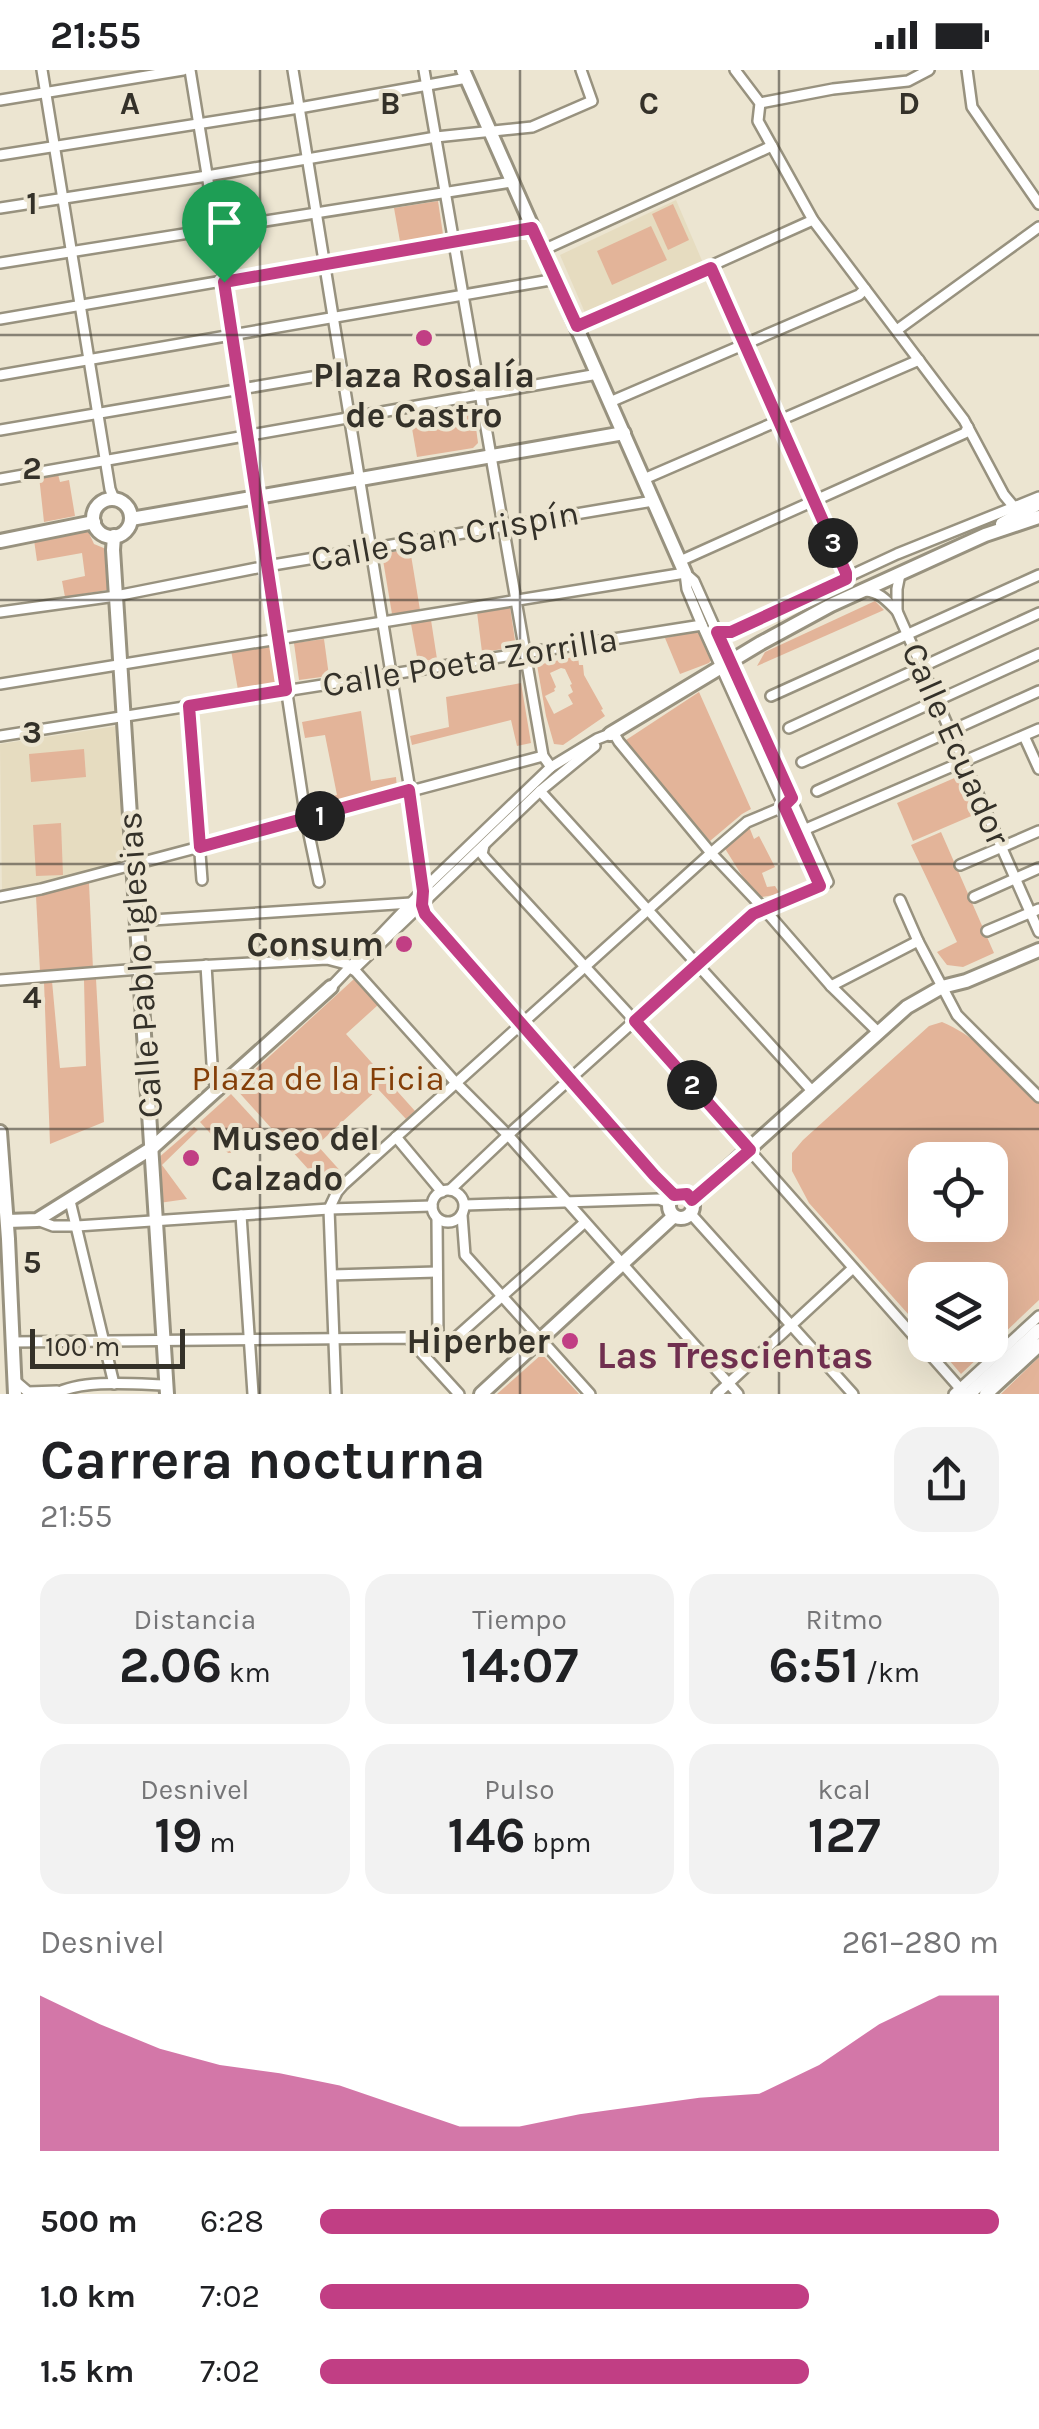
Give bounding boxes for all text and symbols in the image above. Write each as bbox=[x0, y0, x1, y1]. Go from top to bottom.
text: 21:55 bbox=[50, 13, 141, 58]
text: A bbox=[120, 85, 140, 122]
text: B bbox=[380, 85, 400, 122]
text: C bbox=[639, 85, 659, 122]
text: D bbox=[898, 85, 920, 122]
pin bbox=[182, 180, 267, 283]
text: 1 bbox=[26, 185, 38, 222]
icon: arrive bbox=[197, 195, 252, 250]
marker: Plaza Rosalía de Castro bbox=[413, 327, 435, 349]
place label: Plaza Rosalía de Castro bbox=[313, 355, 535, 436]
text: 2 bbox=[22, 450, 42, 487]
street label: Calle San Crispín bbox=[308, 492, 582, 580]
pin: 3 bbox=[808, 518, 858, 568]
text: 3 bbox=[824, 526, 842, 559]
street label: Calle Poeta Zorrilla bbox=[319, 618, 621, 706]
street label: Calle Ecuador bbox=[893, 636, 1019, 852]
text: 3 bbox=[22, 714, 42, 751]
pin: 1 bbox=[295, 791, 345, 841]
text: 1 bbox=[315, 799, 325, 832]
street label: Calle Pablo Iglesias bbox=[109, 810, 171, 1120]
place label: Consum bbox=[247, 924, 384, 965]
marker: Consum bbox=[393, 933, 415, 955]
text: 4 bbox=[22, 979, 42, 1016]
park label: Plaza de la Ficia bbox=[191, 1058, 445, 1099]
pin: 2 bbox=[667, 1060, 717, 1110]
text: 2 bbox=[684, 1068, 700, 1101]
place label: Museo del Calzado bbox=[211, 1118, 380, 1199]
map controls bbox=[908, 1142, 1008, 1362]
button: locate bbox=[908, 1142, 1008, 1242]
marker: Museo del Calzado bbox=[180, 1147, 202, 1169]
text: 5 bbox=[23, 1244, 41, 1281]
button: layers bbox=[908, 1262, 1008, 1362]
place label: Hiperber bbox=[406, 1321, 550, 1362]
scale bar bbox=[30, 1324, 185, 1368]
text: 100 m bbox=[45, 1330, 120, 1363]
marker: Hiperber bbox=[559, 1330, 581, 1352]
district label: Las Trescientas bbox=[597, 1333, 873, 1378]
button: share bbox=[894, 1427, 999, 1532]
text: Carrera nocturna bbox=[40, 1428, 486, 1492]
text: 21:55 bbox=[40, 1498, 113, 1535]
text: Distancia bbox=[134, 1603, 256, 1636]
text: Tiempo bbox=[472, 1603, 567, 1636]
text: Ritmo bbox=[805, 1603, 883, 1636]
text: 2.06 bbox=[119, 1636, 222, 1695]
text: 14:07 bbox=[461, 1636, 578, 1695]
text: 6:51 bbox=[768, 1636, 859, 1695]
text: km bbox=[222, 1656, 271, 1689]
text: /km bbox=[859, 1656, 920, 1689]
text: Desnivel bbox=[140, 1773, 249, 1806]
text: Pulso bbox=[484, 1773, 555, 1806]
text: kcal bbox=[817, 1773, 871, 1806]
text: 19 bbox=[154, 1806, 203, 1865]
text: 146 bbox=[448, 1806, 526, 1865]
text: 127 bbox=[808, 1806, 881, 1865]
text: m bbox=[203, 1826, 235, 1859]
text: bpm bbox=[526, 1826, 591, 1859]
text: Desnivel bbox=[40, 1924, 165, 1961]
text: 261–280 m bbox=[842, 1924, 999, 1961]
text: 500 m bbox=[40, 2203, 138, 2240]
text: 6:28 bbox=[200, 2203, 264, 2240]
text: 1.0 km bbox=[40, 2278, 136, 2315]
text: 7:02 bbox=[200, 2278, 260, 2315]
text: 1.5 km bbox=[40, 2353, 134, 2390]
text: 7:02 bbox=[200, 2353, 260, 2390]

